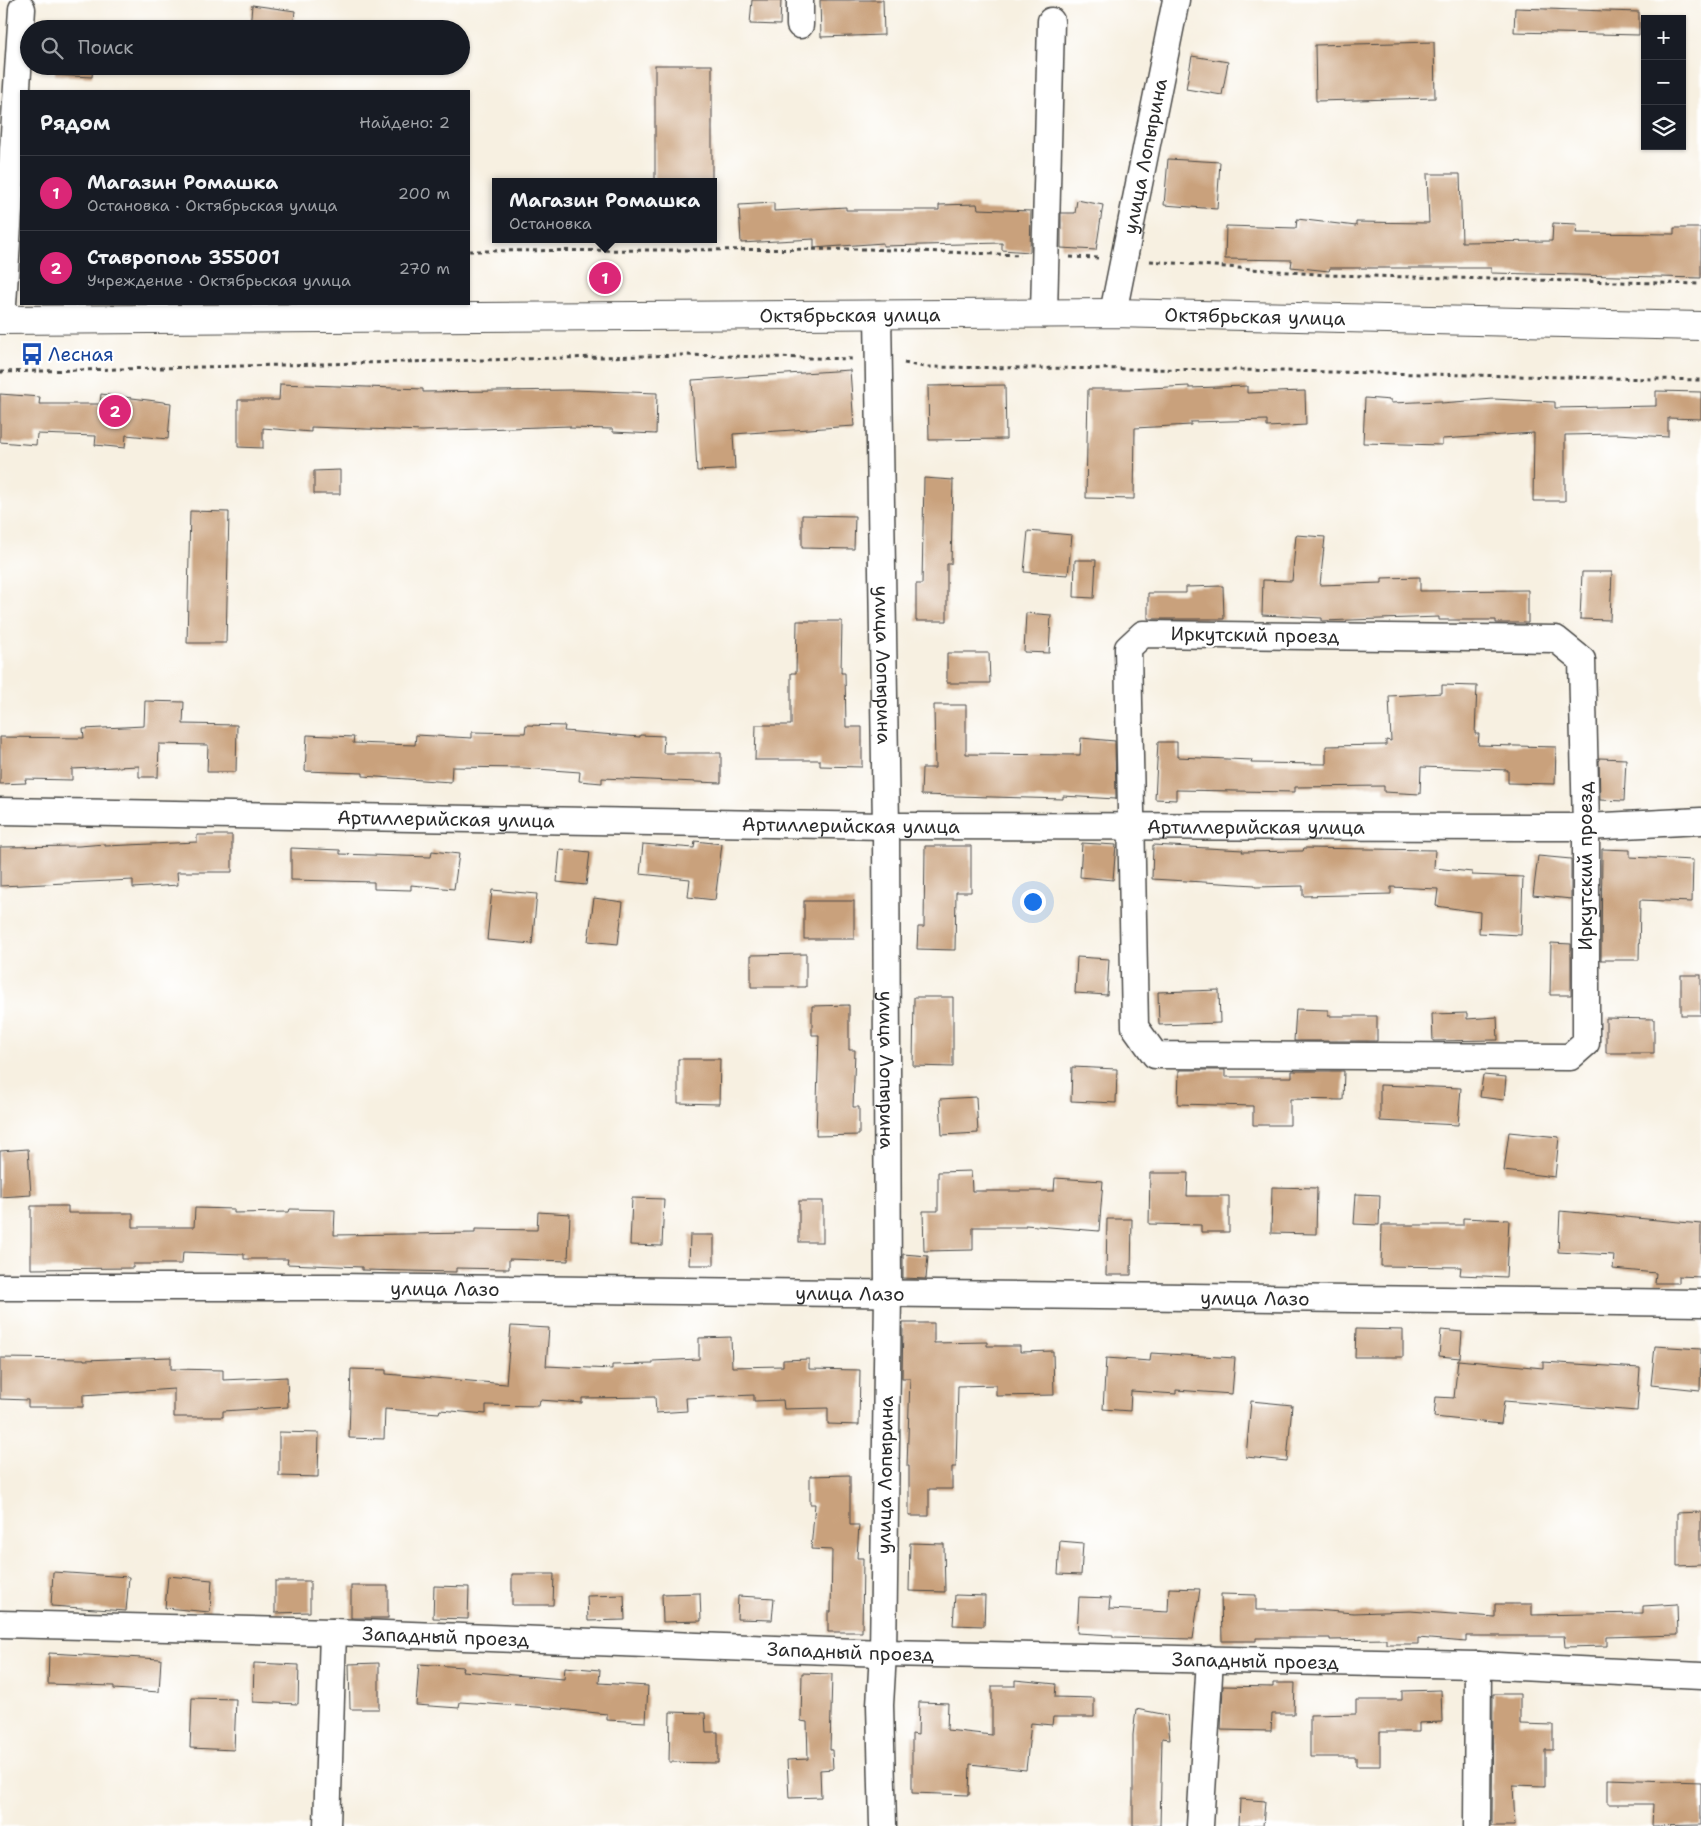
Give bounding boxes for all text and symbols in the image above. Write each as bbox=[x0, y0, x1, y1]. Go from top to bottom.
map controls bbox=[1641, 15, 1686, 150]
button: + bbox=[1641, 15, 1686, 60]
search box bbox=[20, 20, 470, 75]
icon: search bbox=[38, 34, 66, 62]
text: Поиск bbox=[78, 35, 133, 60]
button: − bbox=[1641, 60, 1686, 105]
street label: улица Лопырина bbox=[1117, 76, 1172, 236]
button: layers bbox=[1641, 105, 1686, 150]
text: Рядом bbox=[40, 109, 110, 137]
text: Найдено: 2 bbox=[359, 112, 450, 133]
text: Магазин Ромашка bbox=[87, 170, 278, 195]
popup bbox=[492, 178, 717, 243]
text: 1 bbox=[52, 183, 60, 204]
text: 200 m bbox=[398, 183, 450, 204]
text: Магазин Ромашка bbox=[509, 188, 700, 213]
text: Остановка · Октябрьская улица bbox=[87, 195, 337, 216]
text: Остановка bbox=[509, 213, 592, 234]
text: Ставрополь 355001 bbox=[87, 245, 280, 270]
text: 2 bbox=[50, 258, 62, 279]
text: 270 m bbox=[399, 258, 450, 279]
pin: 1 bbox=[589, 259, 621, 297]
text: Учреждение · Октябрьская улица bbox=[87, 270, 351, 291]
street label: Октябрьская улица bbox=[759, 302, 941, 328]
street label: Октябрьская улица bbox=[1164, 302, 1346, 331]
bus stop icon: Лесная bbox=[19, 341, 45, 367]
place label: Лесная bbox=[48, 342, 114, 367]
pin: 2 bbox=[99, 392, 131, 430]
street label: улица Лопырина bbox=[870, 586, 897, 745]
street label: Иркутский проезд bbox=[1170, 621, 1340, 649]
street label: Иркутский проезд bbox=[1573, 782, 1598, 951]
street label: Артиллерийская улица bbox=[337, 804, 555, 833]
street label: Артиллерийская улица bbox=[742, 811, 960, 839]
street label: Артиллерийская улица bbox=[1147, 814, 1365, 839]
your location bbox=[1020, 889, 1046, 915]
street label: улица Лопырина bbox=[874, 991, 900, 1149]
street label: улица Лазо bbox=[390, 1275, 500, 1301]
street label: улица Лазо bbox=[795, 1280, 905, 1306]
street label: улица Лазо bbox=[1200, 1285, 1310, 1311]
street label: улица Лопырина bbox=[871, 1395, 899, 1554]
street label: Западный проезд bbox=[362, 1621, 530, 1652]
street label: Западный проезд bbox=[767, 1636, 934, 1667]
street label: Западный проезд bbox=[1172, 1646, 1339, 1675]

